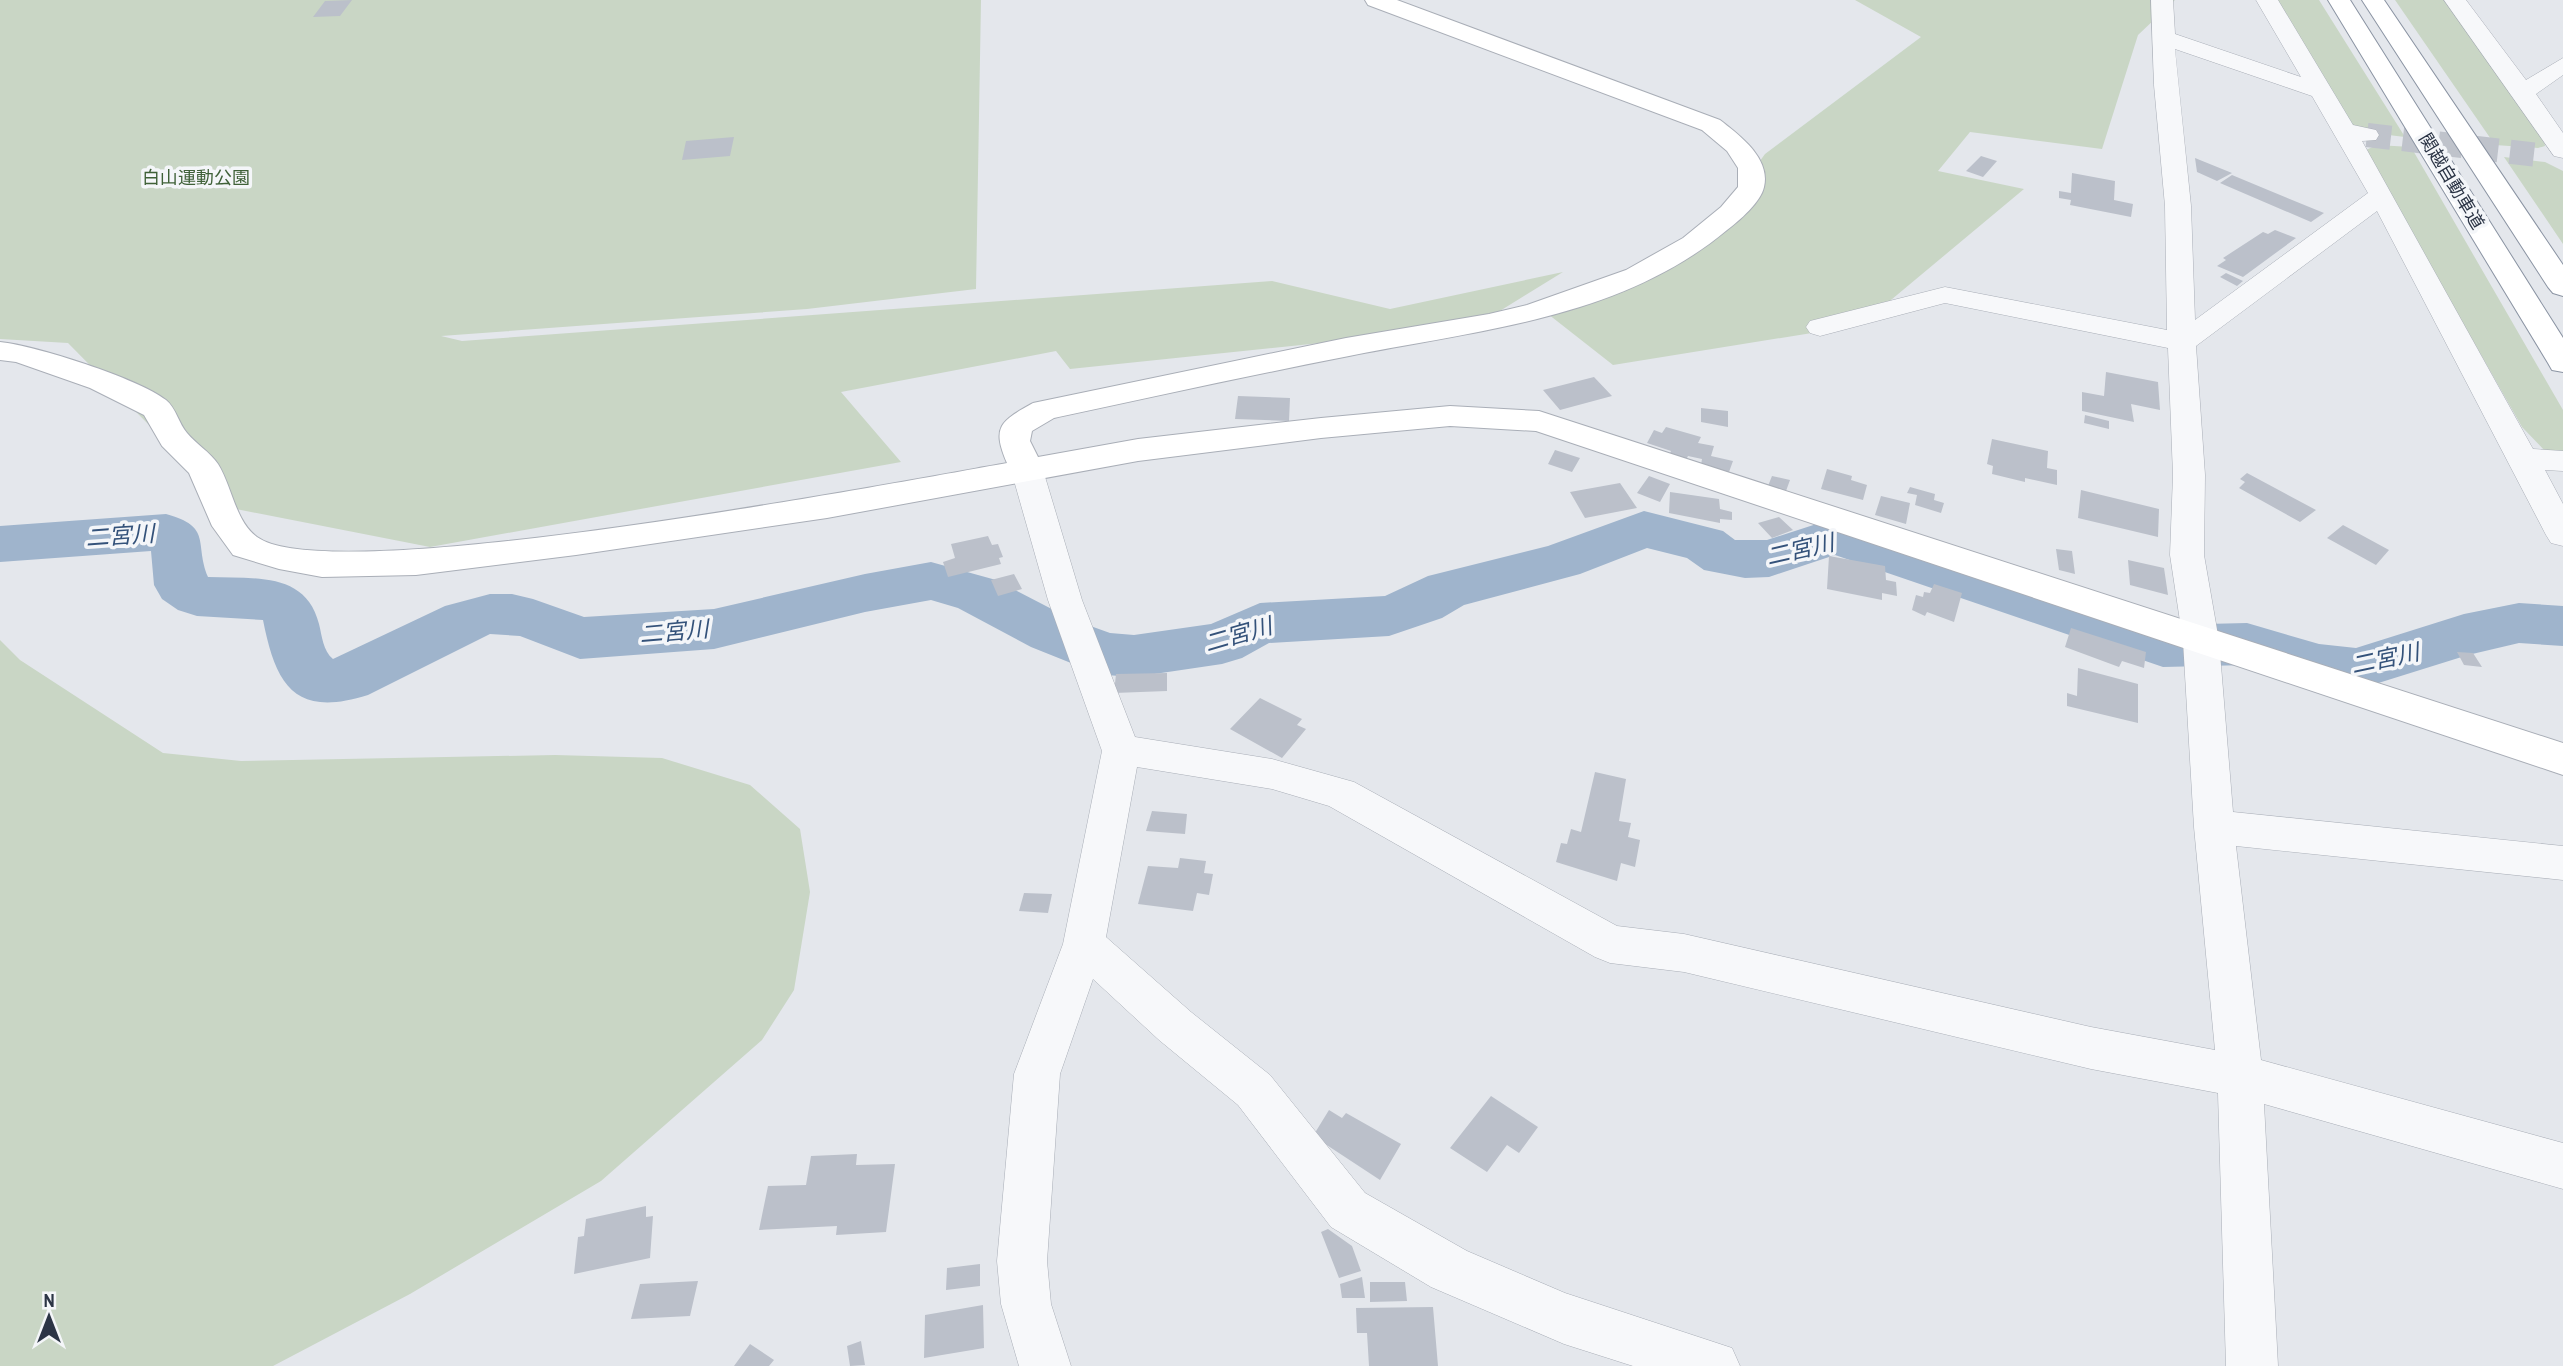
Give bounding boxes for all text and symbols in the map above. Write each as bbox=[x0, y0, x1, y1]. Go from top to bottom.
street label: 関越自動車道 bbox=[2413, 128, 2491, 234]
park label: 白山運動公園 bbox=[142, 165, 250, 190]
water label: 二宮川 bbox=[85, 517, 158, 553]
water label: 二宮川 bbox=[1763, 525, 1840, 572]
water label: 二宮川 bbox=[1201, 609, 1278, 658]
water label: 二宮川 bbox=[638, 612, 713, 649]
water label: 二宮川 bbox=[2348, 635, 2425, 680]
north arrow bbox=[14, 1282, 84, 1352]
text: N bbox=[43, 1287, 55, 1313]

